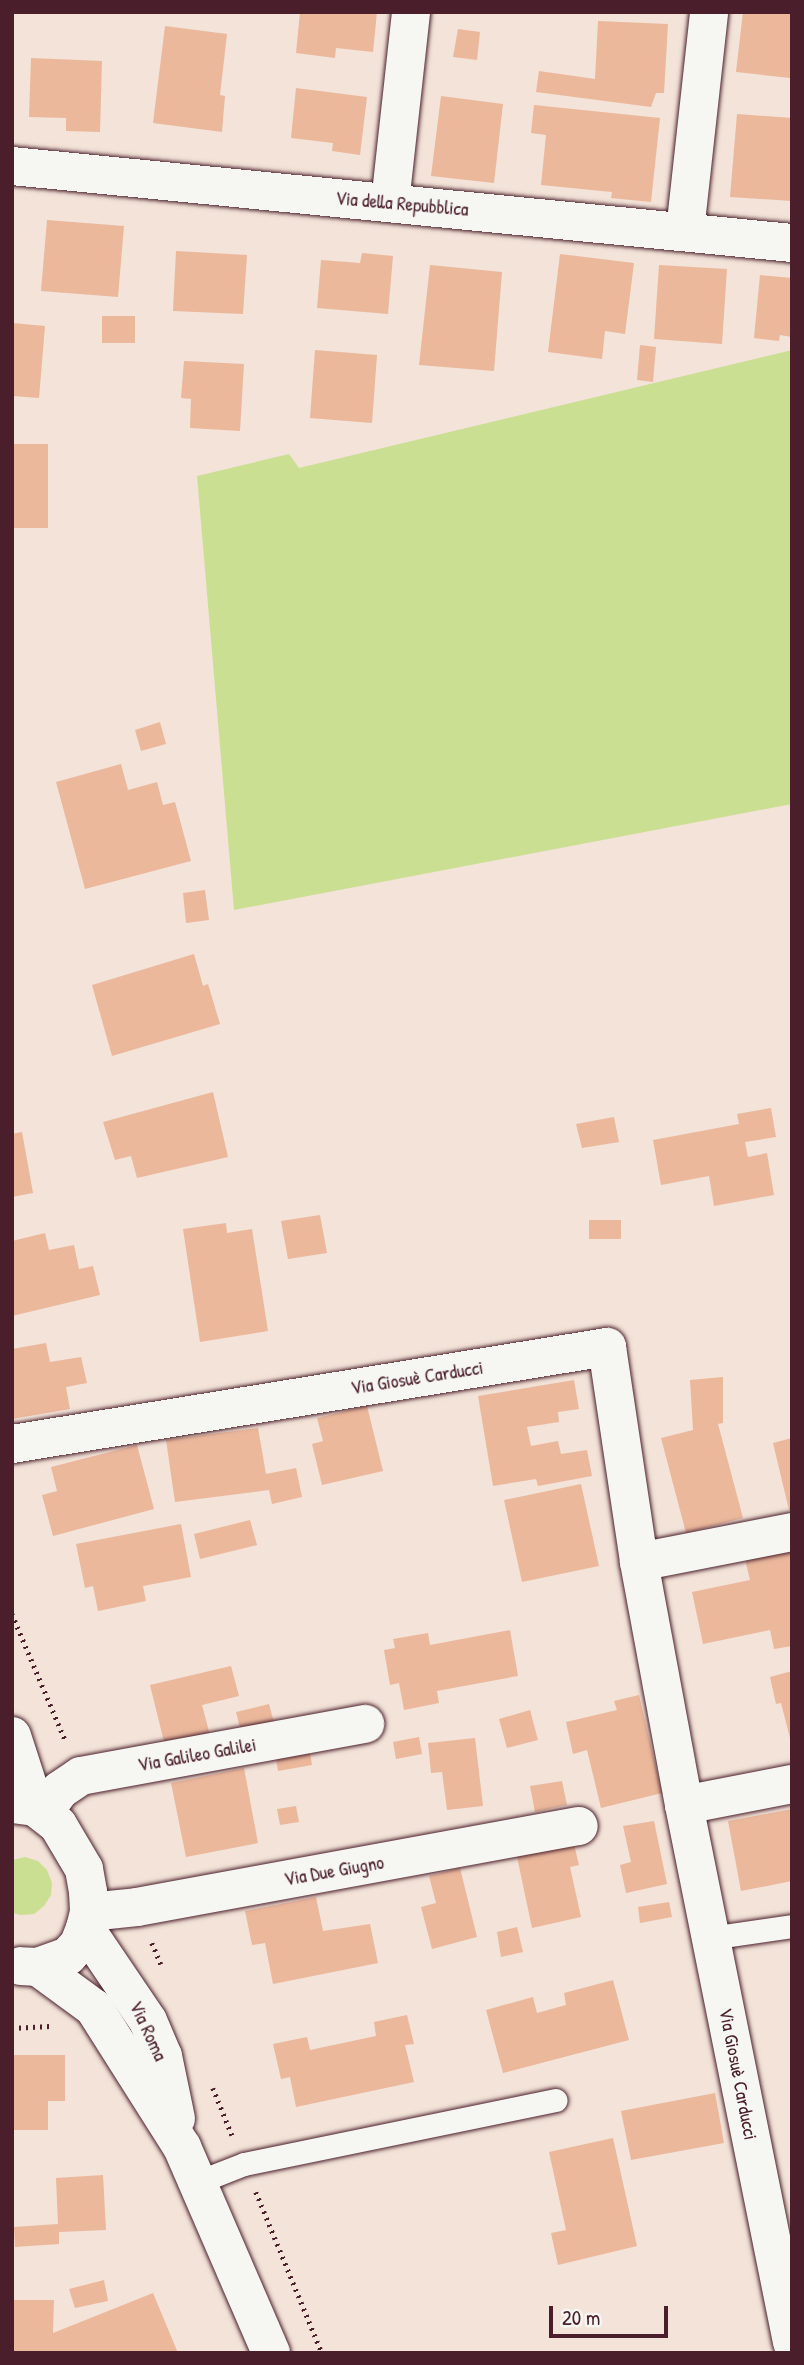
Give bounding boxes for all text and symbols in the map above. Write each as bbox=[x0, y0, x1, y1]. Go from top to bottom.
street label: Via della Repubblica bbox=[335, 187, 469, 221]
street label: Via Giosuè Carducci bbox=[349, 1356, 485, 1400]
street label: Via Galileo Galilei bbox=[136, 1733, 258, 1777]
street label: Via Due Giugno bbox=[282, 1851, 386, 1891]
street label: Via Roma bbox=[124, 1997, 172, 2065]
street label: Via Giosuè Carducci bbox=[714, 2006, 762, 2142]
scale bar bbox=[552, 2292, 671, 2336]
text: 20 m bbox=[562, 2303, 600, 2332]

